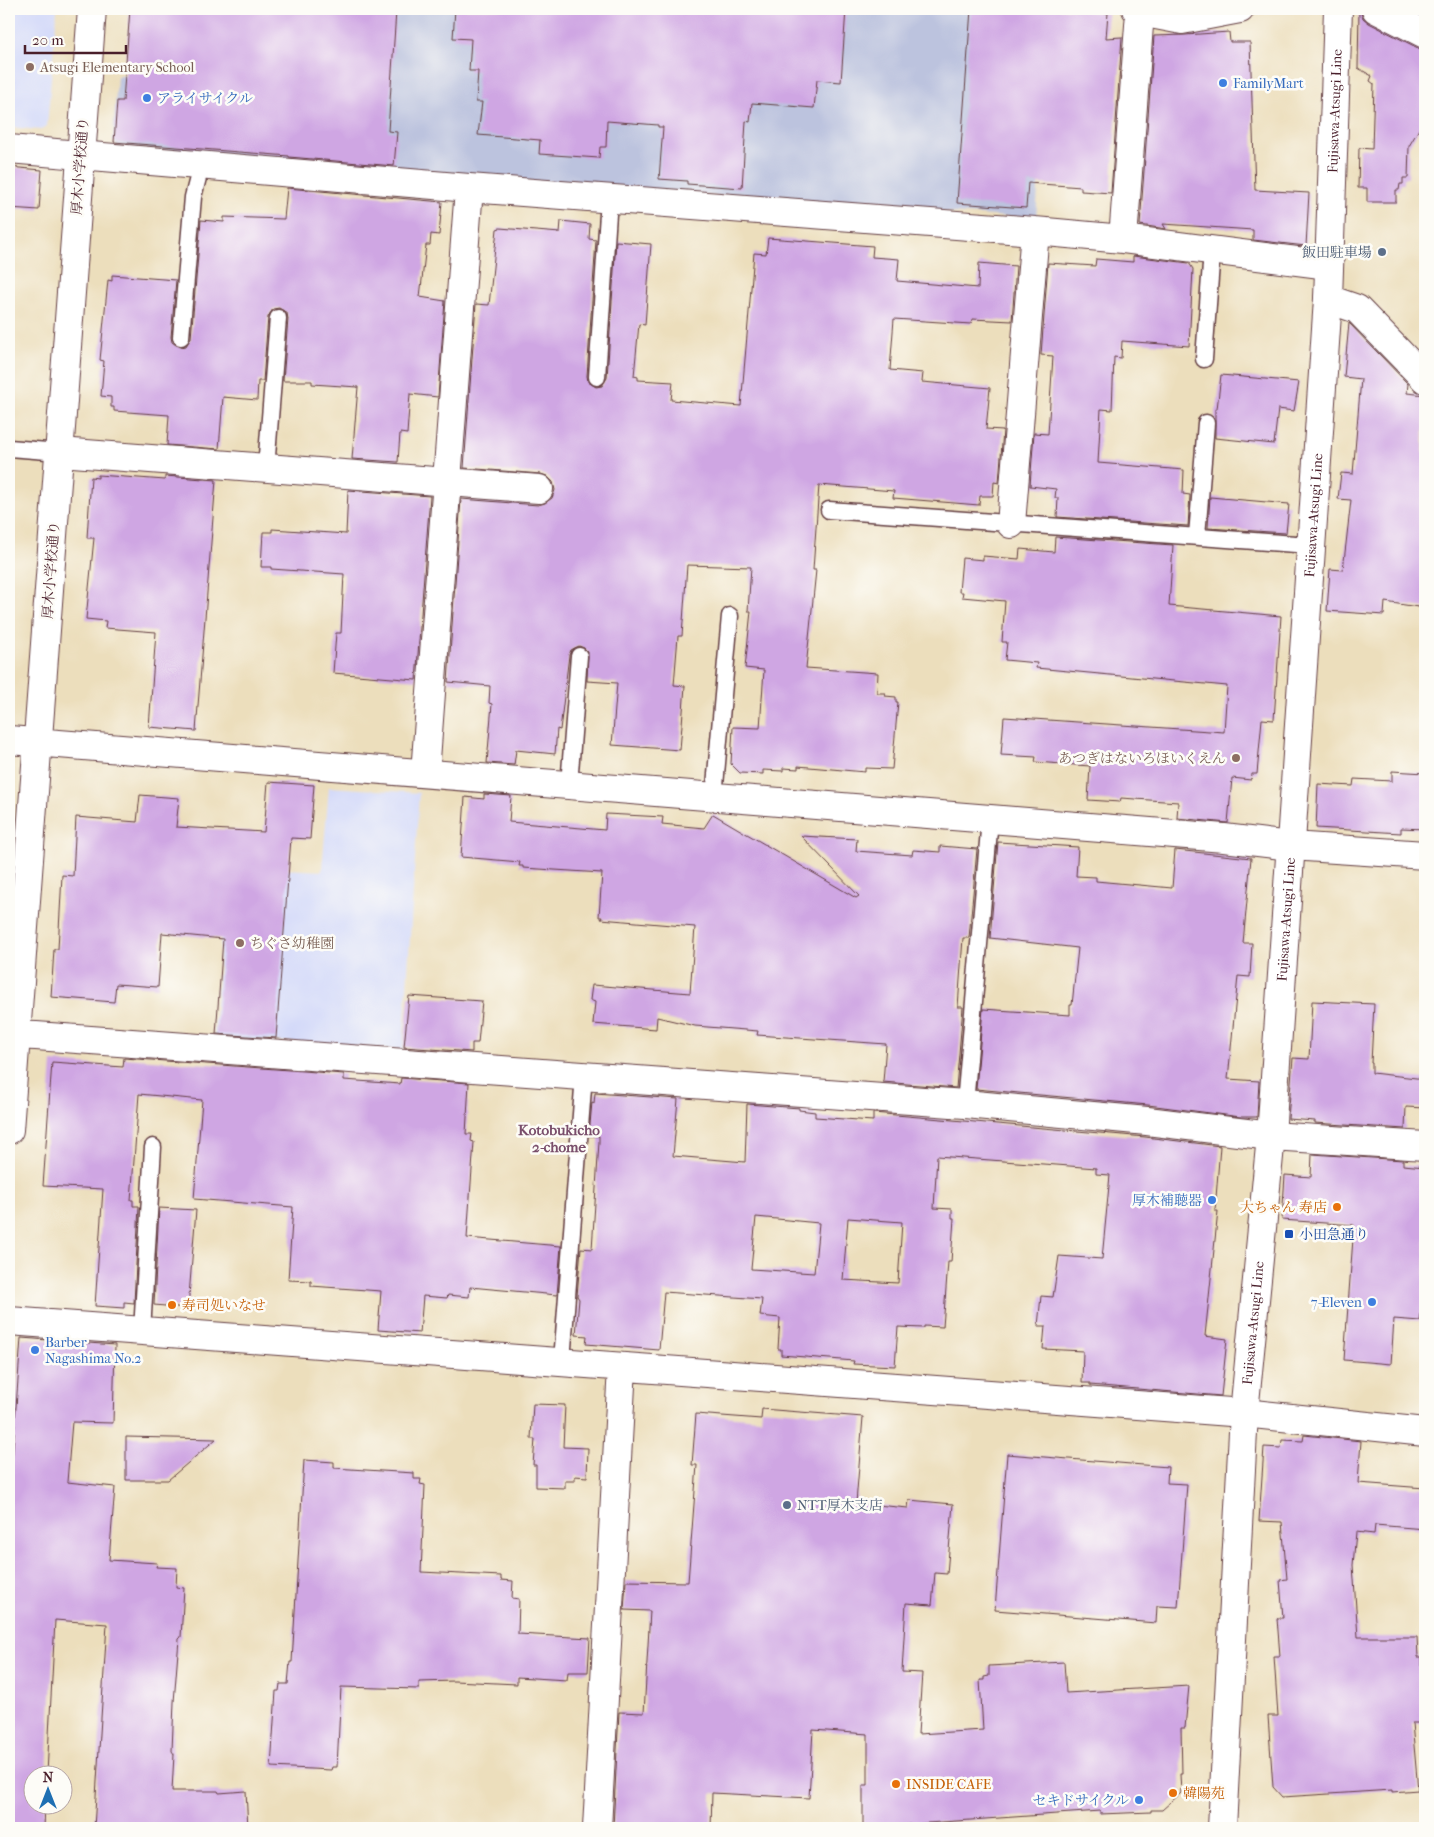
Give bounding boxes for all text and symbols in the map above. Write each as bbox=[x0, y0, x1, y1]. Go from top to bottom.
scale bar bbox=[25, 22, 126, 54]
text: 20 m bbox=[32, 31, 64, 49]
street label: Fujisawa-Atsugi Line bbox=[1324, 48, 1345, 173]
place label: Atsugi Elementary School bbox=[39, 59, 195, 76]
marker: Atsugi Elementary School bbox=[24, 61, 36, 73]
place label: FamilyMart bbox=[1233, 75, 1304, 92]
marker: FamilyMart bbox=[1217, 77, 1229, 89]
place label: アライサイクル bbox=[157, 90, 253, 107]
marker: アライサイクル bbox=[141, 92, 153, 104]
street label: 厚木小学校通り bbox=[68, 117, 92, 215]
place label: 飯田駐車場 bbox=[1302, 244, 1372, 261]
marker: 飯田駐車場 bbox=[1376, 246, 1388, 258]
street label: Fujisawa-Atsugi Line bbox=[1301, 453, 1326, 578]
street label: 厚木小学校通り bbox=[39, 521, 63, 619]
place label: あつぎはないろほいくえん bbox=[1058, 750, 1226, 767]
marker: あつぎはないろほいくえん bbox=[1230, 752, 1242, 764]
street label: Fujisawa-Atsugi Line bbox=[1273, 857, 1298, 982]
place label: ちぐさ幼稚園 bbox=[250, 935, 334, 952]
marker: ちぐさ幼稚園 bbox=[234, 937, 246, 949]
district label: Kotobukicho 2-chome bbox=[518, 1121, 600, 1156]
place label: 厚木補聴器 bbox=[1132, 1192, 1202, 1209]
marker: 厚木補聴器 bbox=[1206, 1194, 1218, 1206]
place label: 大ちゃん 寿店 bbox=[1240, 1199, 1327, 1216]
marker: 大ちゃん 寿店 bbox=[1331, 1201, 1343, 1213]
place label: 小田急通り bbox=[1299, 1226, 1369, 1243]
marker: 小田急通り bbox=[1283, 1228, 1295, 1240]
street label: Fujisawa-Atsugi Line bbox=[1238, 1260, 1267, 1386]
place label: 7-Eleven bbox=[1311, 1294, 1362, 1311]
marker: 7-Eleven bbox=[1366, 1296, 1378, 1308]
place label: 寿司処いなせ bbox=[182, 1297, 266, 1314]
marker: 寿司処いなせ bbox=[166, 1299, 178, 1311]
place label: Barber Nagashima No.2 bbox=[45, 1334, 141, 1367]
marker: Barber Nagashima No.2 bbox=[29, 1344, 41, 1356]
place label: NTT厚木支店 bbox=[797, 1497, 883, 1514]
marker: NTT厚木支店 bbox=[781, 1499, 793, 1511]
north arrow bbox=[22, 1764, 72, 1814]
text: N bbox=[43, 1769, 54, 1786]
place label: INSIDE CAFE bbox=[906, 1776, 992, 1793]
marker: INSIDE CAFE bbox=[890, 1778, 902, 1790]
place label: 韓陽苑 bbox=[1183, 1785, 1225, 1802]
marker: 韓陽苑 bbox=[1167, 1787, 1179, 1799]
place label: セキドサイクル bbox=[1033, 1792, 1129, 1809]
marker: セキドサイクル bbox=[1133, 1794, 1145, 1806]

